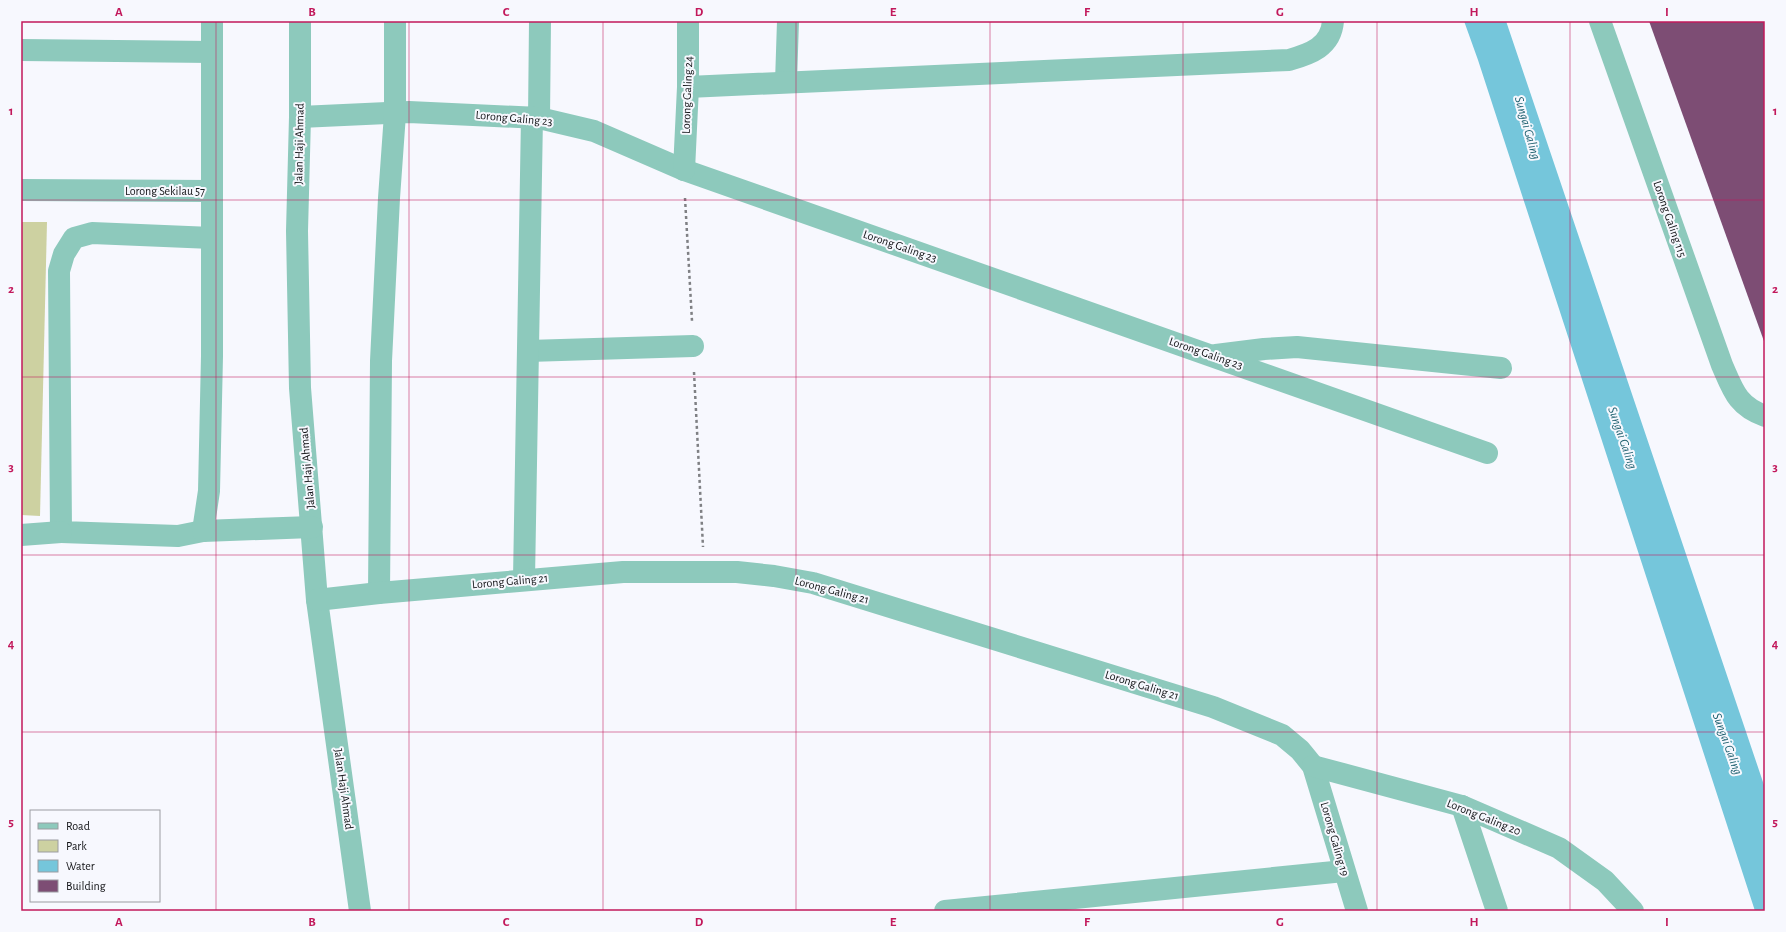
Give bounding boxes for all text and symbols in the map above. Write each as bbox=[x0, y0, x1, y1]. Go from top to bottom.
text: A bbox=[115, 6, 123, 19]
text: B bbox=[308, 6, 316, 19]
text: C bbox=[503, 6, 510, 19]
text: D bbox=[695, 6, 704, 19]
text: E bbox=[890, 6, 897, 19]
text: F bbox=[1084, 6, 1091, 19]
text: G bbox=[1276, 6, 1284, 19]
text: H bbox=[1469, 6, 1479, 19]
text: I bbox=[1665, 6, 1669, 19]
street label: Lorong Galing 24 bbox=[680, 56, 694, 134]
water label: Sungai Galing bbox=[1512, 95, 1542, 161]
street label: Jalan Haji Ahmad bbox=[292, 103, 307, 185]
text: 1 bbox=[9, 105, 13, 118]
text: 1 bbox=[1773, 105, 1777, 118]
street label: Lorong Galing 23 bbox=[475, 109, 553, 127]
street label: Lorong Galing 115 bbox=[1651, 179, 1689, 259]
street label: Lorong Sekilau 57 bbox=[125, 185, 205, 197]
street label: Lorong Galing 23 bbox=[862, 228, 938, 264]
text: 2 bbox=[8, 283, 14, 296]
text: 2 bbox=[1772, 283, 1778, 296]
street label: Lorong Galing 23 bbox=[1168, 335, 1244, 371]
water label: Sungai Galing bbox=[1605, 405, 1639, 471]
street label: Jalan Haji Ahmad bbox=[297, 427, 318, 509]
text: 3 bbox=[8, 461, 14, 474]
text: 3 bbox=[1772, 461, 1778, 474]
street label: Lorong Galing 21 bbox=[471, 572, 549, 590]
street label: Lorong Galing 21 bbox=[794, 574, 870, 606]
text: 4 bbox=[8, 638, 15, 651]
text: 4 bbox=[1772, 638, 1779, 651]
street label: Lorong Galing 21 bbox=[1104, 668, 1180, 702]
water label: Sungai Galing bbox=[1710, 711, 1744, 777]
street label: Jalan Haji Ahmad bbox=[331, 748, 356, 830]
street label: Lorong Galing 20 bbox=[1445, 797, 1523, 837]
street label: Lorong Galing 19 bbox=[1319, 801, 1351, 878]
legend bbox=[30, 810, 160, 902]
text: 5 bbox=[8, 816, 14, 829]
text: 5 bbox=[1772, 816, 1778, 829]
text: Road bbox=[66, 820, 90, 832]
text: Park bbox=[66, 840, 87, 852]
text: Water bbox=[66, 860, 95, 872]
text: Building bbox=[66, 880, 106, 892]
text: A bbox=[115, 916, 123, 929]
text: B bbox=[308, 916, 316, 929]
text: C bbox=[503, 916, 510, 929]
text: D bbox=[695, 916, 704, 929]
text: E bbox=[890, 916, 897, 929]
text: F bbox=[1084, 916, 1091, 929]
text: G bbox=[1276, 916, 1284, 929]
text: H bbox=[1469, 916, 1479, 929]
text: I bbox=[1665, 916, 1669, 929]

